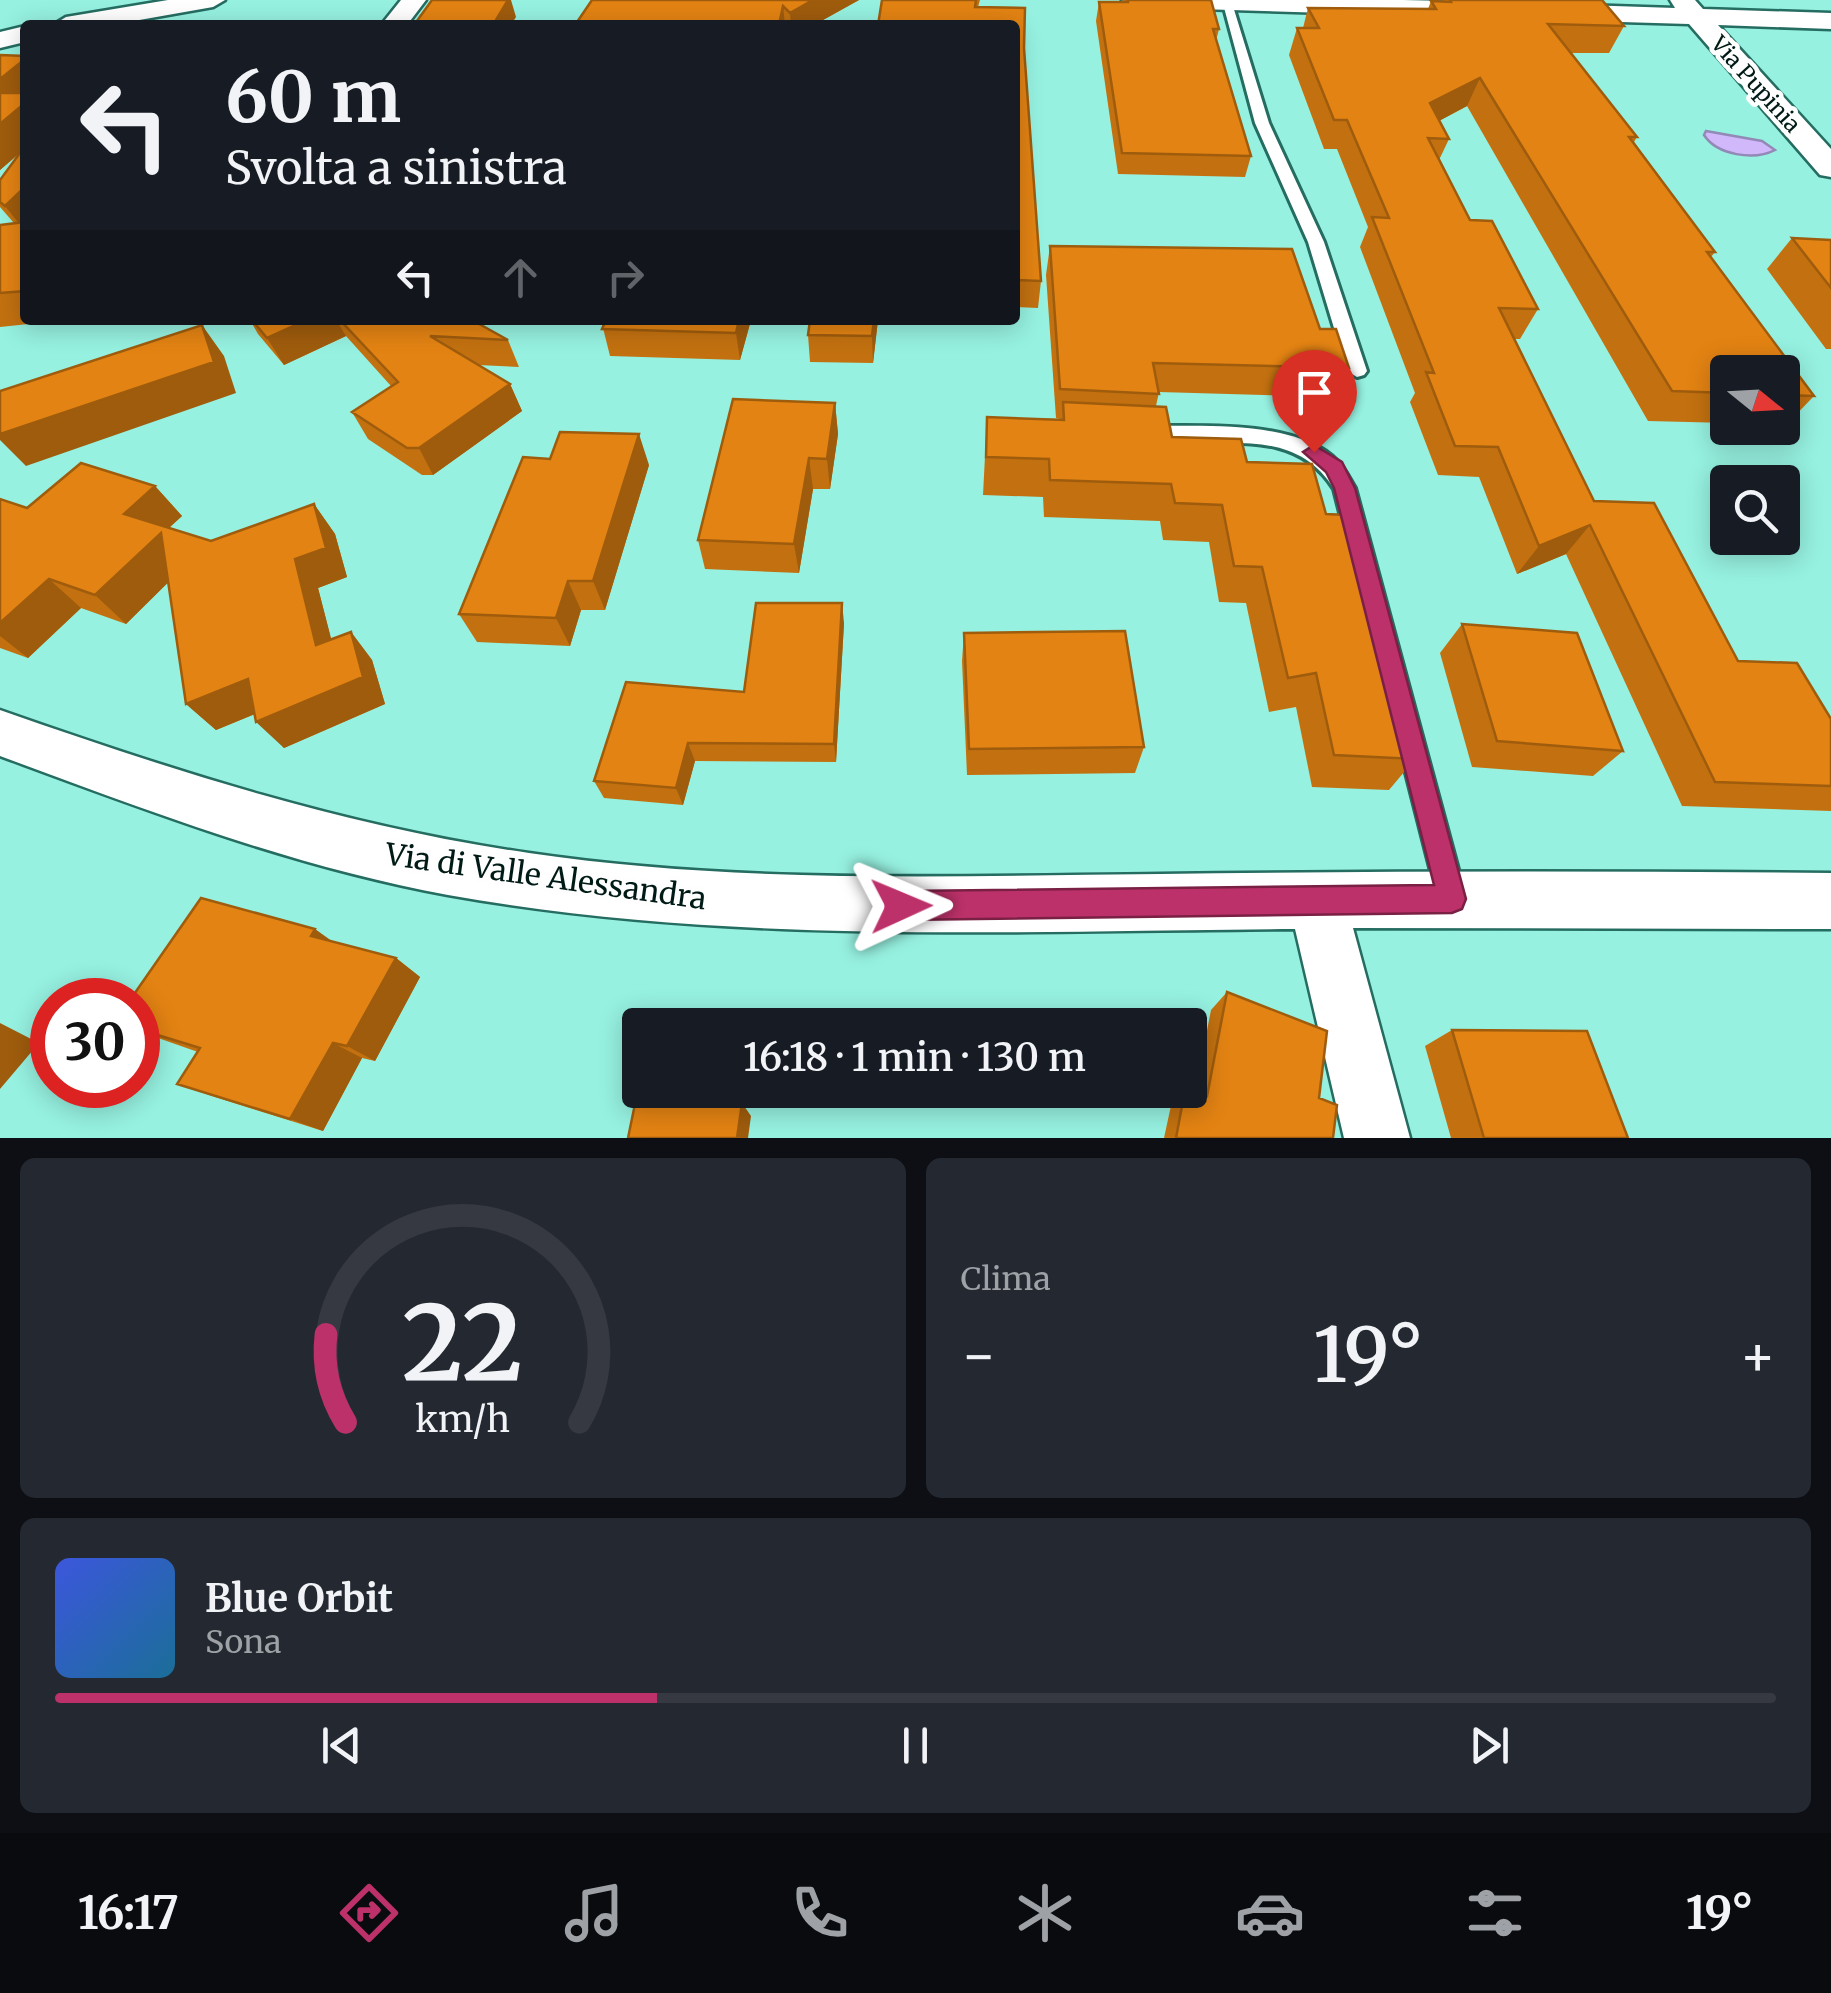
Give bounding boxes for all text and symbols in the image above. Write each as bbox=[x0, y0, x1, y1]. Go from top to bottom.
street label: Via Pupinia bbox=[1705, 29, 1807, 138]
text: 60 m bbox=[225, 53, 401, 141]
icon: left bbox=[60, 60, 190, 190]
text: Svolta a sinistra bbox=[225, 140, 567, 196]
icon: left bbox=[388, 250, 443, 305]
icon: ahead bbox=[493, 250, 548, 305]
icon: right bbox=[598, 250, 653, 305]
pin bbox=[1272, 350, 1357, 453]
north arrow bbox=[1710, 355, 1800, 445]
map controls bbox=[1710, 355, 1800, 555]
icon: arrive bbox=[1287, 365, 1342, 420]
button: search bbox=[1710, 465, 1800, 555]
street label: Via di Valle Alessandra bbox=[382, 835, 709, 917]
position arrow bbox=[849, 854, 953, 958]
speed limit sign: 30 bbox=[30, 978, 160, 1108]
text: 16:18 · 1 min · 130 m bbox=[743, 1034, 1086, 1081]
text: Clima bbox=[961, 1259, 1051, 1299]
text: 22 bbox=[402, 1278, 523, 1408]
text: 19° bbox=[1313, 1308, 1423, 1402]
text: − bbox=[961, 1321, 997, 1390]
text: + bbox=[1739, 1321, 1776, 1390]
text: km/h bbox=[415, 1397, 510, 1442]
text: Blue Orbit bbox=[205, 1575, 393, 1622]
text: Sona bbox=[205, 1622, 281, 1662]
icon: previous bbox=[314, 1718, 369, 1773]
icon: pause bbox=[888, 1718, 943, 1773]
icon: next bbox=[1462, 1718, 1517, 1773]
icon: directions bbox=[334, 1878, 404, 1948]
icon: music bbox=[559, 1878, 629, 1948]
icon: phone bbox=[785, 1878, 855, 1948]
icon: climate bbox=[1010, 1878, 1080, 1948]
icon: car bbox=[1235, 1878, 1305, 1948]
icon: filters bbox=[1460, 1878, 1530, 1948]
text: 16:17 bbox=[78, 1885, 179, 1941]
text: 19° bbox=[1686, 1885, 1753, 1941]

